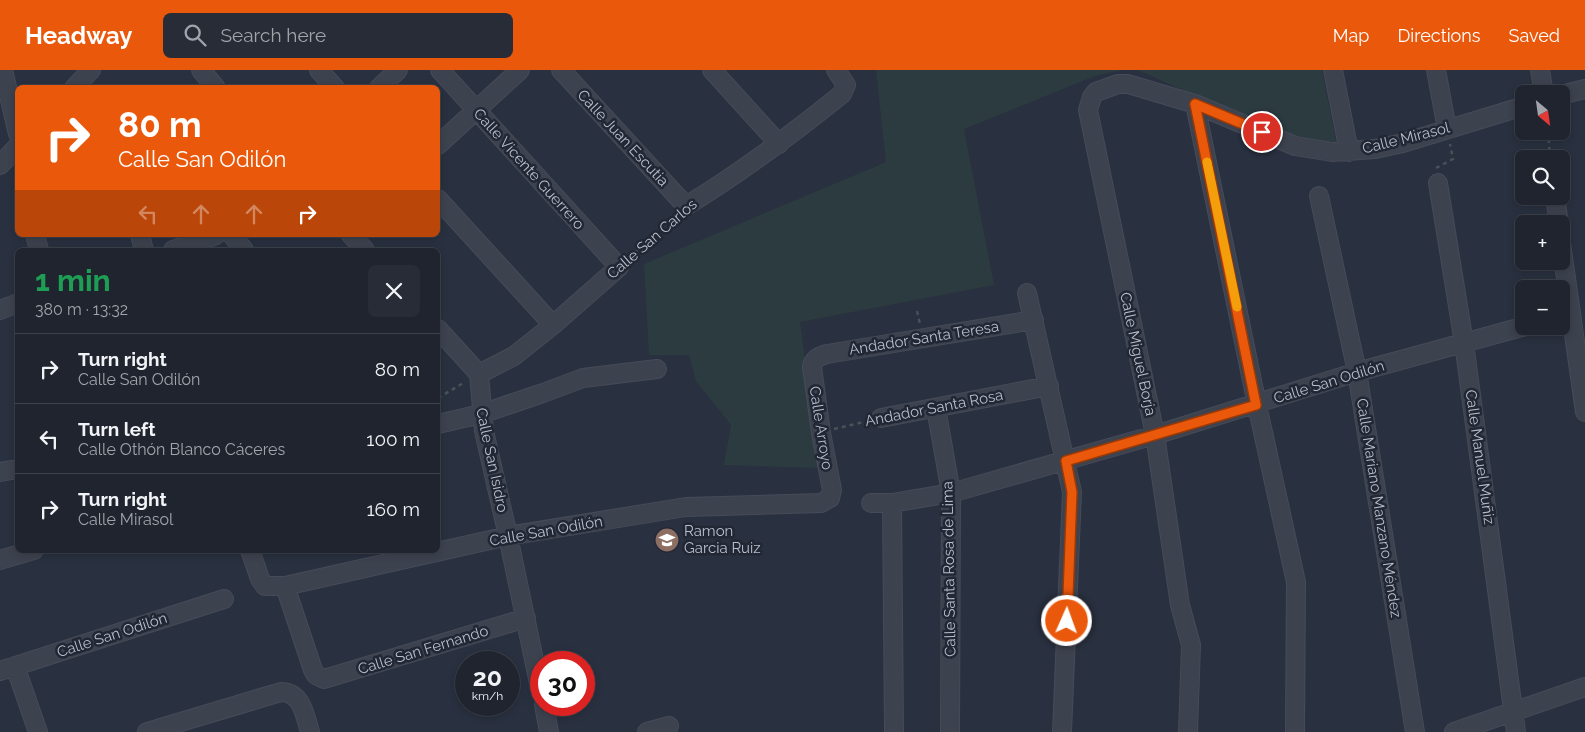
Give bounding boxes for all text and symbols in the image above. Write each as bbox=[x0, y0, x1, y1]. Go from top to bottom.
search box bbox=[163, 13, 513, 58]
text: Headway bbox=[25, 21, 133, 50]
icon: search bbox=[181, 21, 209, 49]
text: Search here bbox=[221, 24, 326, 46]
text: Map bbox=[1333, 25, 1369, 46]
text: Directions bbox=[1397, 25, 1481, 46]
text: Saved bbox=[1509, 25, 1560, 46]
north arrow bbox=[1515, 85, 1570, 140]
map controls bbox=[1515, 85, 1570, 335]
street label: Calle Juan Escutia bbox=[574, 86, 672, 190]
text: 80 m bbox=[118, 104, 202, 145]
icon: right bbox=[35, 105, 100, 170]
street label: Calle Vicente Guerrero bbox=[470, 105, 588, 233]
pin bbox=[1241, 111, 1283, 153]
icon: arrive bbox=[1248, 118, 1276, 146]
street label: Calle Mirasol bbox=[1360, 118, 1452, 158]
text: Calle San Odilón bbox=[118, 146, 286, 172]
button: search bbox=[1515, 150, 1570, 205]
street label: Calle San Carlos bbox=[603, 195, 701, 283]
icon: left bbox=[134, 200, 162, 228]
icon: ahead bbox=[187, 200, 215, 228]
icon: ahead bbox=[240, 200, 268, 228]
icon: right bbox=[293, 200, 321, 228]
button: + bbox=[1515, 215, 1570, 270]
text: 1 min bbox=[35, 263, 111, 298]
button: close bbox=[368, 265, 420, 317]
button: − bbox=[1515, 280, 1570, 335]
street label: Calle Miguel Borja bbox=[1116, 291, 1160, 417]
text: 380 m · 13:32 bbox=[35, 300, 128, 319]
street label: Andador Santa Teresa bbox=[848, 317, 1000, 359]
text: Turn right bbox=[78, 348, 167, 370]
icon: right bbox=[35, 355, 63, 383]
street label: Calle San Odilón bbox=[1272, 357, 1386, 407]
text: 80 m bbox=[375, 358, 420, 380]
text: Calle San Odilón bbox=[78, 370, 200, 389]
street label: Calle Arroyo bbox=[805, 385, 837, 471]
street label: Andador Santa Rosa bbox=[863, 386, 1005, 430]
street label: Calle Manuel Muñiz bbox=[1462, 388, 1498, 526]
street label: Calle Mariano Manzano Méndez bbox=[1353, 397, 1405, 619]
street label: Calle San Isidro bbox=[472, 406, 512, 514]
text: Turn left bbox=[78, 418, 155, 440]
icon: left bbox=[35, 425, 63, 453]
text: 100 m bbox=[366, 428, 420, 450]
text: Calle Othón Blanco Cáceres bbox=[78, 440, 285, 459]
street label: Calle Santa Rosa de Lima bbox=[938, 481, 960, 657]
text: Turn right bbox=[78, 488, 167, 510]
icon: right bbox=[35, 495, 63, 523]
text: 160 m bbox=[366, 498, 420, 520]
text: Calle Mirasol bbox=[78, 510, 173, 529]
street label: Calle San Odilón bbox=[488, 512, 604, 550]
place label: Ramon Garcia Ruiz bbox=[684, 522, 761, 557]
school or university icon: Ramon Garcia Ruiz bbox=[654, 527, 680, 553]
position arrow bbox=[1040, 594, 1092, 646]
street label: Calle San Odilón bbox=[55, 609, 169, 661]
street label: Calle San Fernando bbox=[356, 622, 490, 678]
speed limit sign: 30 bbox=[530, 651, 595, 716]
text: 20 bbox=[473, 662, 502, 692]
text: km/h bbox=[472, 689, 503, 703]

